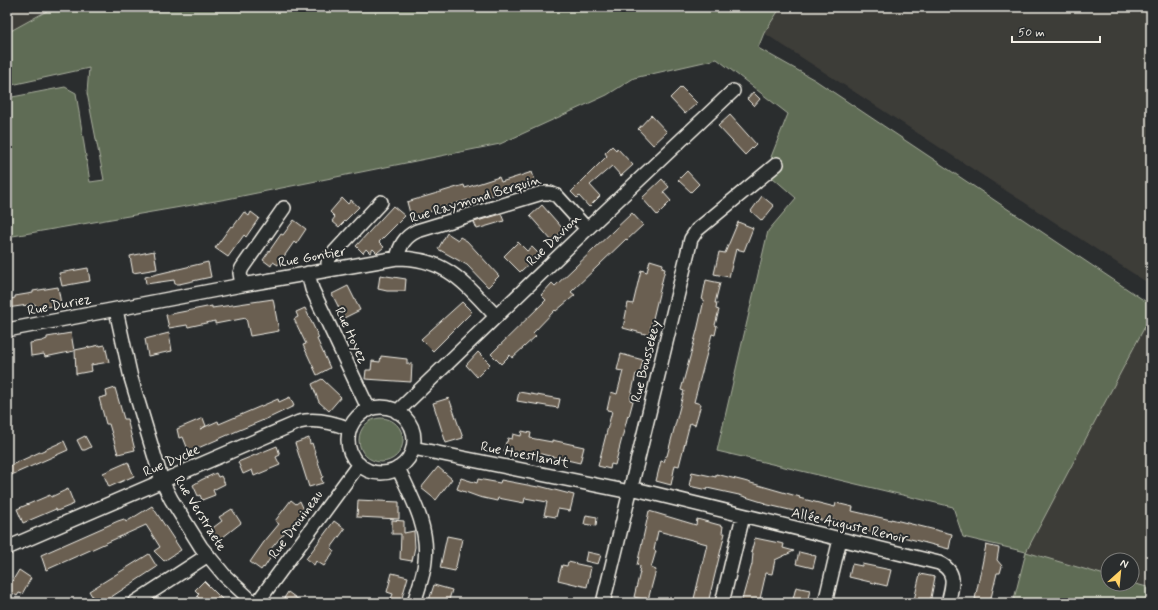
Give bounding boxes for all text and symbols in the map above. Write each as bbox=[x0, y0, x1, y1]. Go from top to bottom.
scale bar bbox=[1012, 18, 1100, 44]
text: 50 m bbox=[1018, 25, 1045, 41]
street label: Rue Raymond Berquin bbox=[407, 170, 543, 228]
street label: Rue Davion bbox=[523, 209, 585, 270]
street label: Rue Gontier bbox=[277, 242, 348, 272]
street label: Rue Duriez bbox=[26, 290, 93, 320]
street label: Rue Hoyez bbox=[330, 304, 372, 367]
street label: Rue Boussekey bbox=[627, 318, 665, 404]
street label: Rue Hoestlandt bbox=[479, 438, 571, 473]
street label: Rue Dycke bbox=[140, 440, 203, 481]
street label: Rue Verstraete bbox=[170, 472, 231, 555]
street label: Rue Drouineau bbox=[265, 486, 327, 563]
street label: Allée Auguste Renoir bbox=[790, 504, 910, 548]
north arrow bbox=[1100, 552, 1140, 592]
text: N bbox=[1118, 556, 1131, 572]

